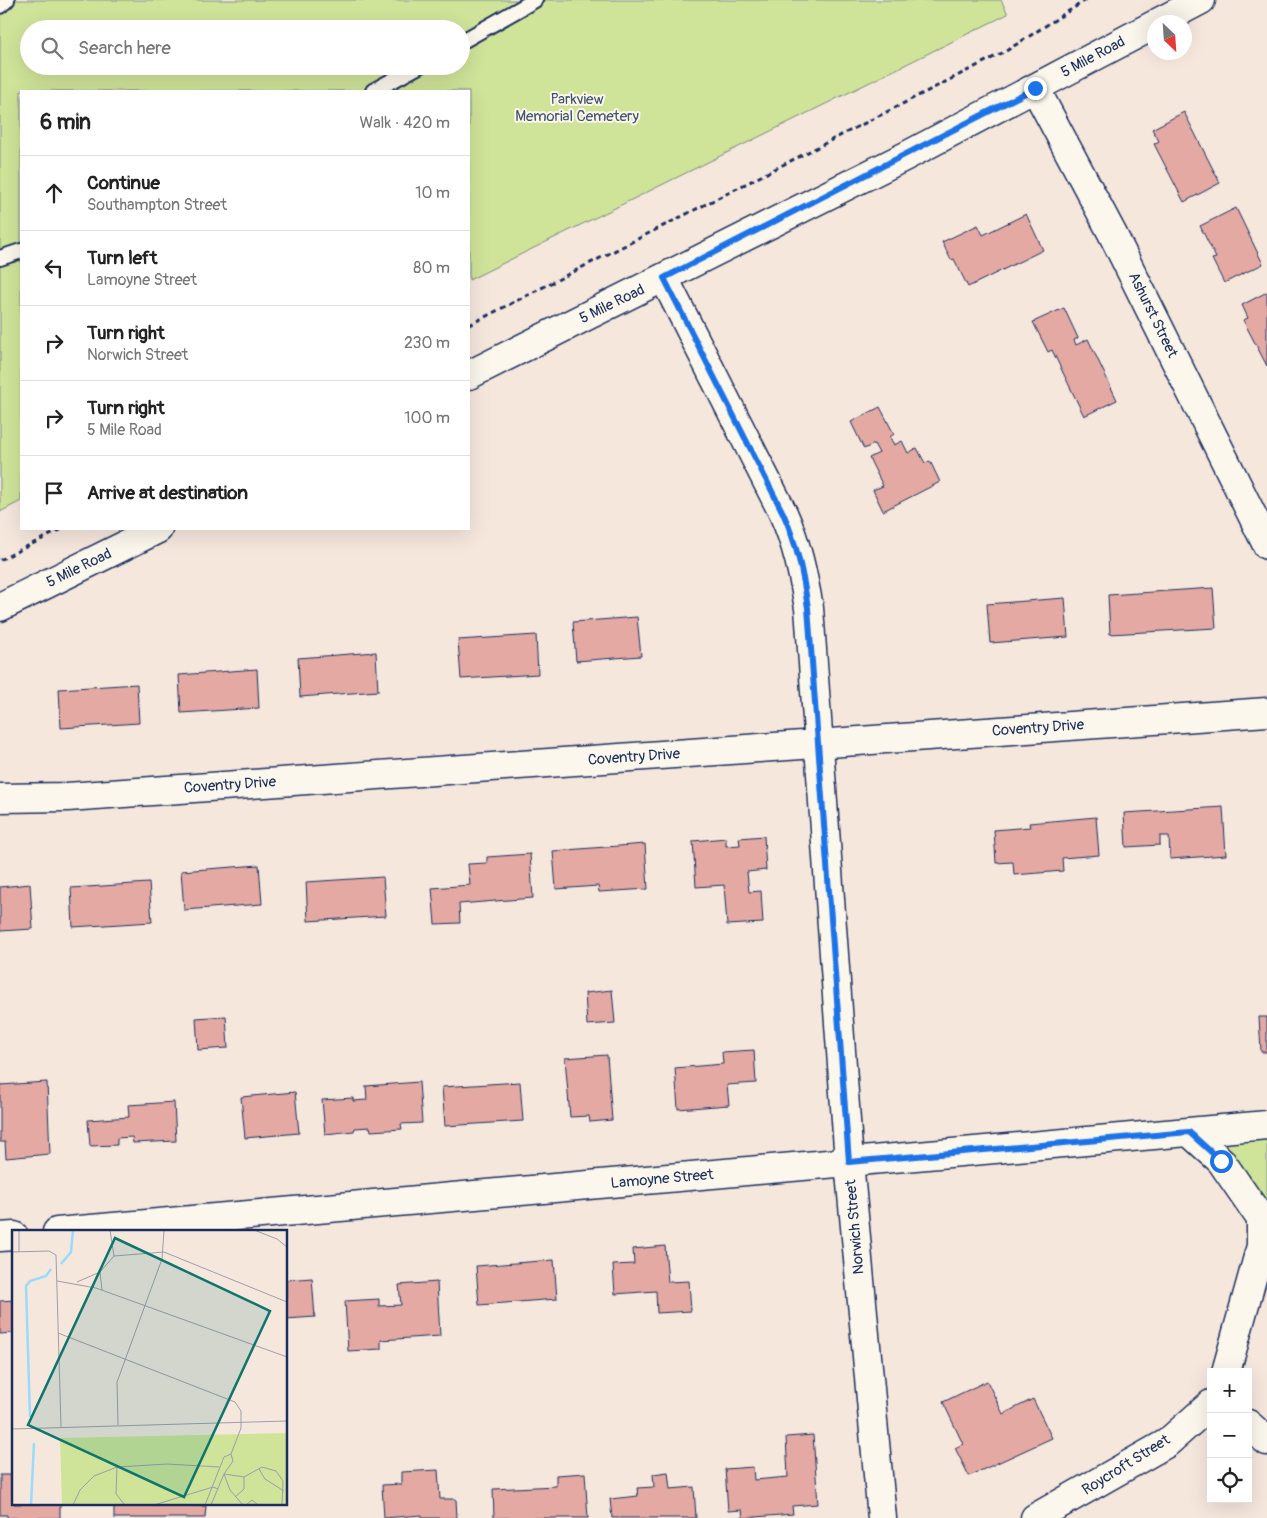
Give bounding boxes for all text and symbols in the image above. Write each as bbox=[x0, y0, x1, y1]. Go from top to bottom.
north arrow bbox=[1147, 15, 1192, 60]
search box bbox=[20, 20, 470, 75]
street label: 5 Mile Road bbox=[1058, 32, 1128, 82]
icon: search bbox=[38, 34, 66, 62]
text: Search here bbox=[78, 36, 171, 60]
route end bbox=[1024, 77, 1047, 100]
park label: Parkview Memorial Cemetery bbox=[515, 90, 639, 126]
text: 6 min bbox=[40, 109, 91, 136]
text: Walk · 420 m bbox=[359, 113, 450, 133]
text: Continue bbox=[87, 171, 160, 195]
icon: ahead bbox=[40, 179, 68, 207]
text: 10 m bbox=[415, 183, 450, 203]
text: Southampton Street bbox=[87, 195, 227, 215]
text: Turn left bbox=[87, 246, 157, 270]
icon: left bbox=[40, 254, 68, 282]
text: 80 m bbox=[413, 258, 450, 278]
street label: Ashurst Street bbox=[1124, 269, 1182, 362]
text: Lamoyne Street bbox=[87, 270, 197, 290]
street label: 5 Mile Road bbox=[576, 280, 648, 328]
text: Turn right bbox=[87, 321, 165, 345]
icon: right bbox=[40, 329, 68, 357]
text: 230 m bbox=[404, 333, 450, 353]
text: Norwich Street bbox=[87, 345, 188, 365]
text: Turn right bbox=[87, 396, 165, 420]
icon: right bbox=[40, 404, 68, 432]
text: 100 m bbox=[404, 408, 450, 428]
text: 5 Mile Road bbox=[87, 420, 162, 440]
icon: arrive bbox=[40, 479, 68, 507]
text: Arrive at destination bbox=[87, 481, 248, 505]
street label: 5 Mile Road bbox=[43, 544, 115, 592]
street label: Coventry Drive bbox=[991, 715, 1085, 741]
street label: Coventry Drive bbox=[587, 744, 681, 770]
street label: Coventry Drive bbox=[183, 772, 277, 798]
route start bbox=[1210, 1150, 1233, 1173]
street label: Lamoyne Street bbox=[610, 1165, 715, 1193]
street label: Norwich Street bbox=[841, 1178, 869, 1275]
inset map bbox=[12, 1230, 288, 1506]
map controls bbox=[1207, 1368, 1252, 1503]
button: + bbox=[1207, 1368, 1252, 1413]
button: − bbox=[1207, 1413, 1252, 1458]
street label: Roycroft Street bbox=[1079, 1430, 1174, 1500]
button: locate bbox=[1207, 1458, 1252, 1503]

